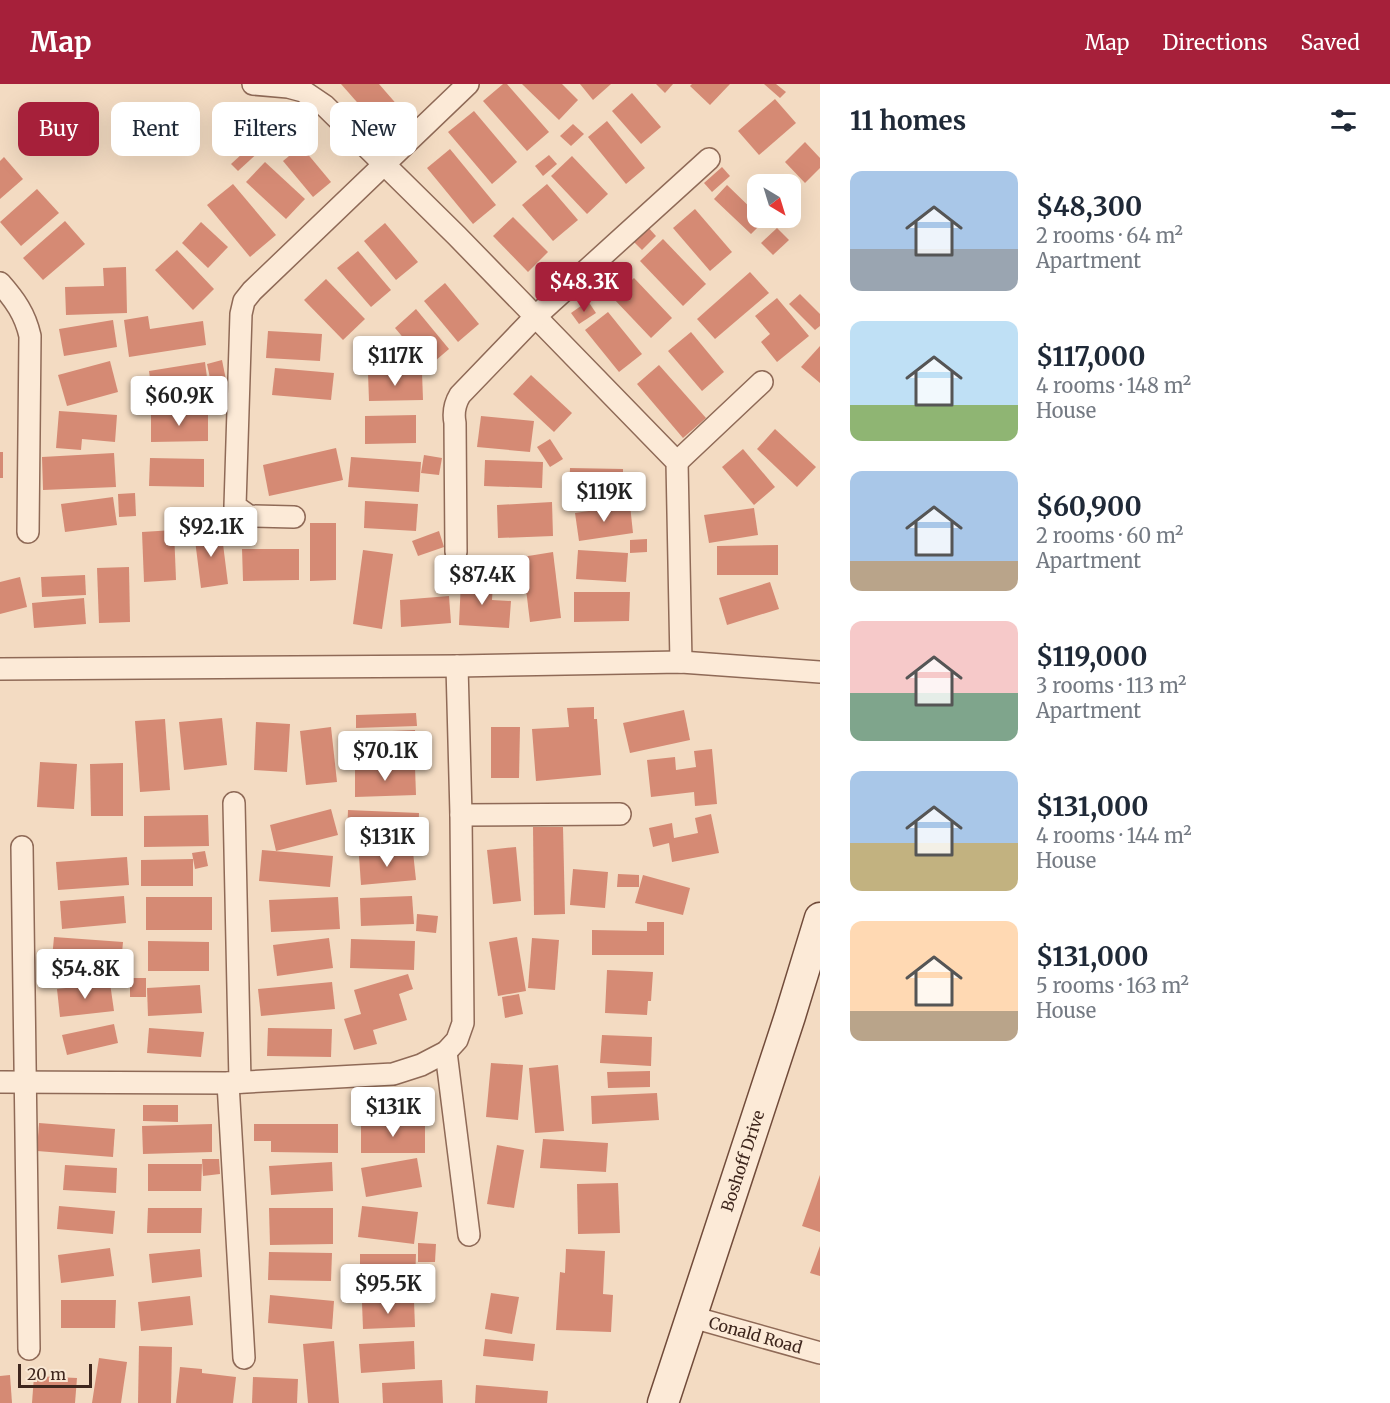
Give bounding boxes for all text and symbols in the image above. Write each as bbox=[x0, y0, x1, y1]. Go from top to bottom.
text: Map bbox=[30, 24, 92, 60]
text: Map bbox=[1085, 29, 1129, 56]
text: Directions bbox=[1162, 29, 1267, 56]
text: Saved bbox=[1300, 29, 1360, 56]
chip: Buy bbox=[18, 102, 99, 156]
chip: Rent bbox=[111, 102, 200, 156]
chip: Filters bbox=[212, 102, 318, 156]
chip: New bbox=[330, 102, 417, 156]
text: 11 homes bbox=[850, 104, 966, 137]
icon: filters bbox=[1327, 104, 1360, 137]
north arrow bbox=[747, 174, 801, 228]
map controls bbox=[747, 174, 801, 228]
text: $48,300 bbox=[1036, 190, 1142, 223]
icon: home bbox=[898, 195, 970, 267]
text: 2 rooms · 64 m² bbox=[1036, 223, 1183, 248]
text: Apartment bbox=[1036, 248, 1141, 273]
pin: $48.3K bbox=[535, 262, 633, 313]
text: $48.3K bbox=[549, 269, 619, 294]
pin: $117K bbox=[353, 336, 437, 387]
text: $117,000 bbox=[1036, 340, 1145, 373]
text: $117K bbox=[367, 343, 423, 368]
icon: home bbox=[898, 345, 970, 417]
text: 4 rooms · 148 m² bbox=[1036, 373, 1191, 398]
pin: $60.9K bbox=[130, 376, 228, 427]
text: $60.9K bbox=[145, 383, 213, 408]
text: House bbox=[1036, 398, 1096, 423]
pin: $119K bbox=[562, 472, 646, 523]
text: $119K bbox=[576, 479, 632, 504]
text: $60,900 bbox=[1036, 490, 1142, 523]
icon: home bbox=[898, 495, 970, 567]
pin: $92.1K bbox=[162, 507, 260, 558]
text: $92.1K bbox=[178, 514, 244, 539]
text: 2 rooms · 60 m² bbox=[1036, 523, 1183, 548]
text: Apartment bbox=[1036, 548, 1141, 573]
pin: $87.4K bbox=[433, 555, 531, 606]
text: $87.4K bbox=[448, 562, 516, 587]
text: $119,000 bbox=[1036, 640, 1147, 673]
icon: home bbox=[898, 645, 970, 717]
text: 3 rooms · 113 m² bbox=[1036, 673, 1186, 698]
text: Apartment bbox=[1036, 698, 1141, 723]
pin: $70.1K bbox=[336, 731, 434, 782]
text: $70.1K bbox=[352, 738, 418, 763]
text: $131,000 bbox=[1036, 790, 1149, 823]
icon: home bbox=[898, 795, 970, 867]
pin: $131K bbox=[345, 817, 429, 868]
text: 4 rooms · 144 m² bbox=[1036, 823, 1192, 848]
text: $131K bbox=[359, 824, 415, 849]
text: House bbox=[1036, 848, 1096, 873]
text: $131,000 bbox=[1036, 940, 1149, 973]
icon: home bbox=[898, 945, 970, 1017]
pin: $54.8K bbox=[36, 949, 134, 1000]
text: $54.8K bbox=[51, 956, 119, 981]
text: 5 rooms · 163 m² bbox=[1036, 973, 1189, 998]
text: House bbox=[1036, 998, 1096, 1023]
pin: $131K bbox=[351, 1087, 435, 1138]
text: $131K bbox=[365, 1094, 421, 1119]
street label: Boshoff Drive bbox=[717, 1107, 768, 1214]
pin: $95.5K bbox=[339, 1264, 437, 1315]
text: $95.5K bbox=[354, 1271, 422, 1296]
street label: Conald Road bbox=[707, 1312, 805, 1358]
scale bar bbox=[18, 1361, 92, 1388]
text: 20 m bbox=[27, 1364, 66, 1384]

